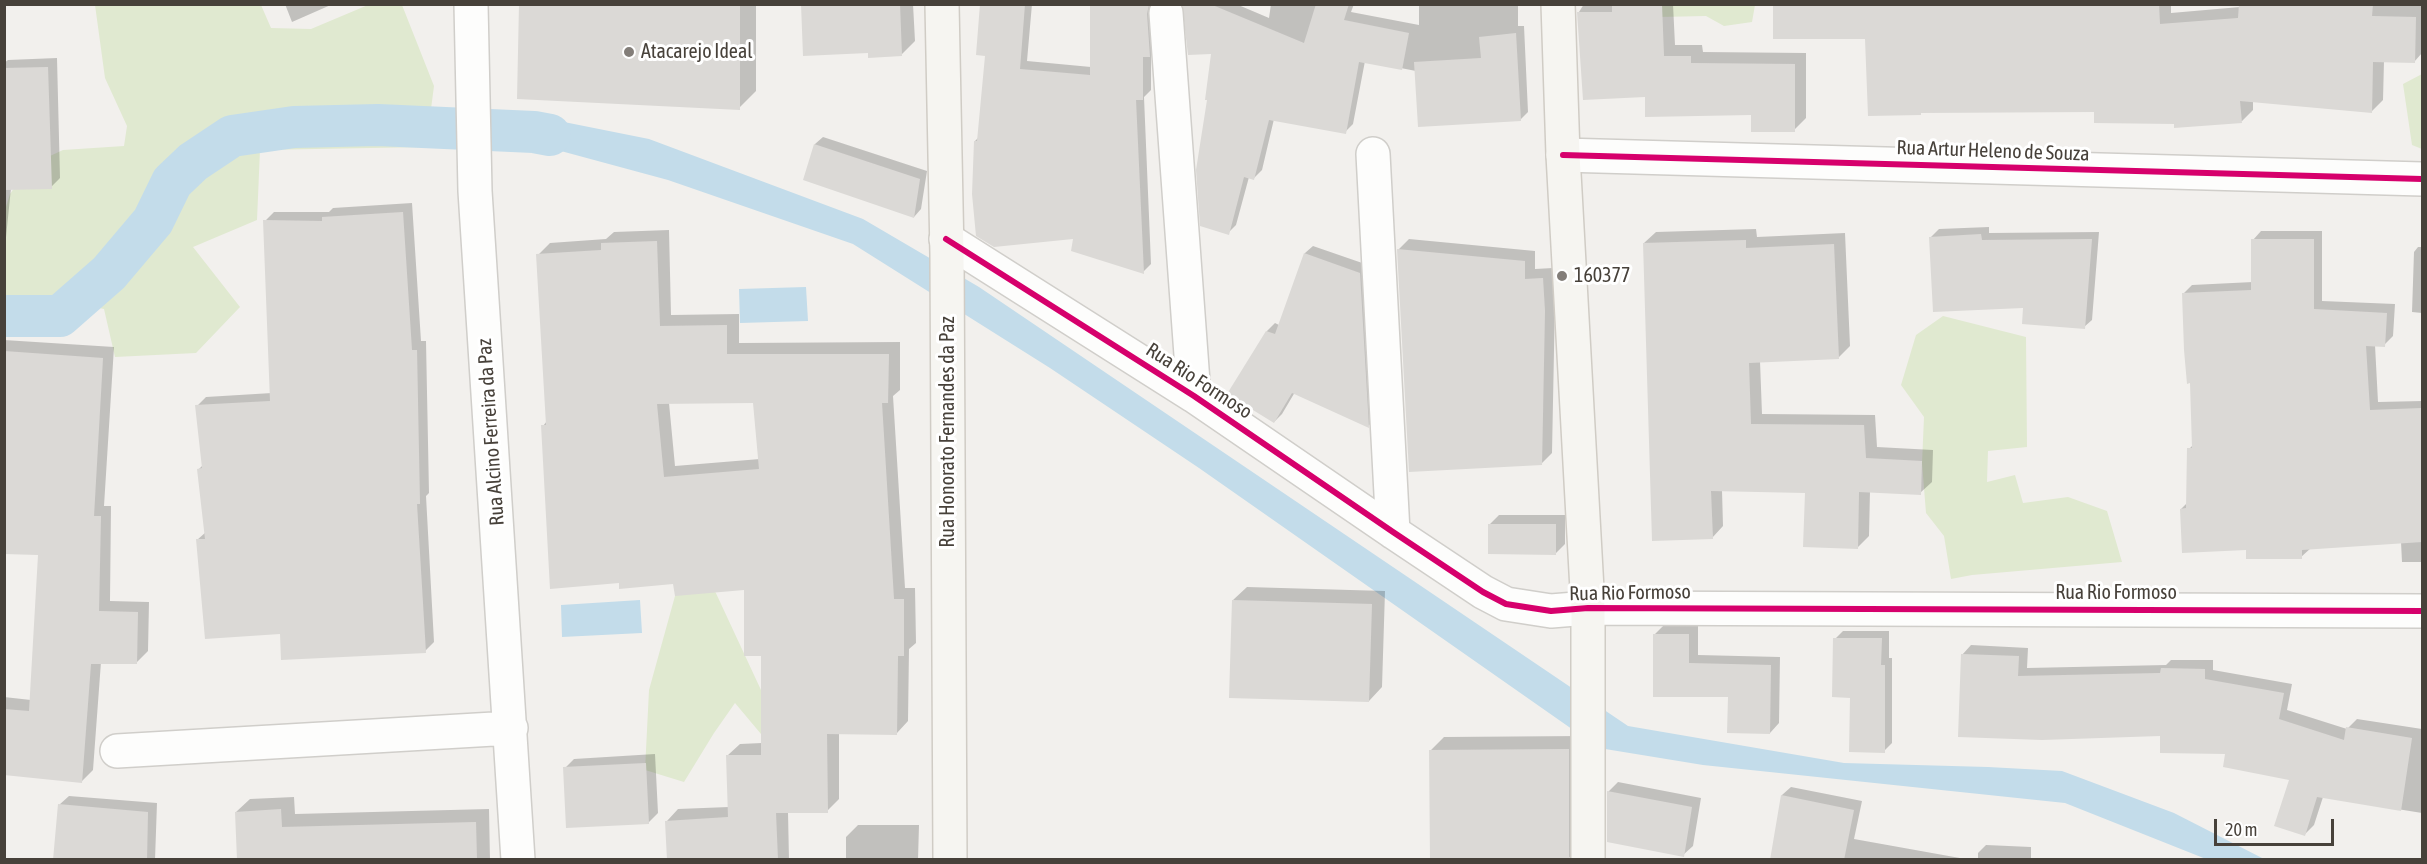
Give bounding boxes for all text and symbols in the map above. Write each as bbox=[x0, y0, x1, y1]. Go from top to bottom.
place label: Atacarejo Ideal bbox=[641, 40, 753, 64]
marker: Atacarejo Ideal bbox=[622, 45, 636, 59]
street label: Rua Artur Heleno de Souza bbox=[1896, 136, 2090, 166]
place label: 160377 bbox=[1574, 264, 1630, 288]
marker: 160377 bbox=[1555, 269, 1569, 283]
street label: Rua Honorato Fernandes da Paz bbox=[936, 316, 960, 548]
street label: Rua Alcino Ferreira da Paz bbox=[472, 338, 510, 526]
street label: Rua Rio Formoso bbox=[1141, 338, 1257, 424]
street label: Rua Rio Formoso bbox=[1569, 580, 1691, 606]
street label: Rua Rio Formoso bbox=[2055, 581, 2177, 605]
scale bar bbox=[2217, 807, 2337, 845]
text: 20 m bbox=[2225, 819, 2257, 840]

